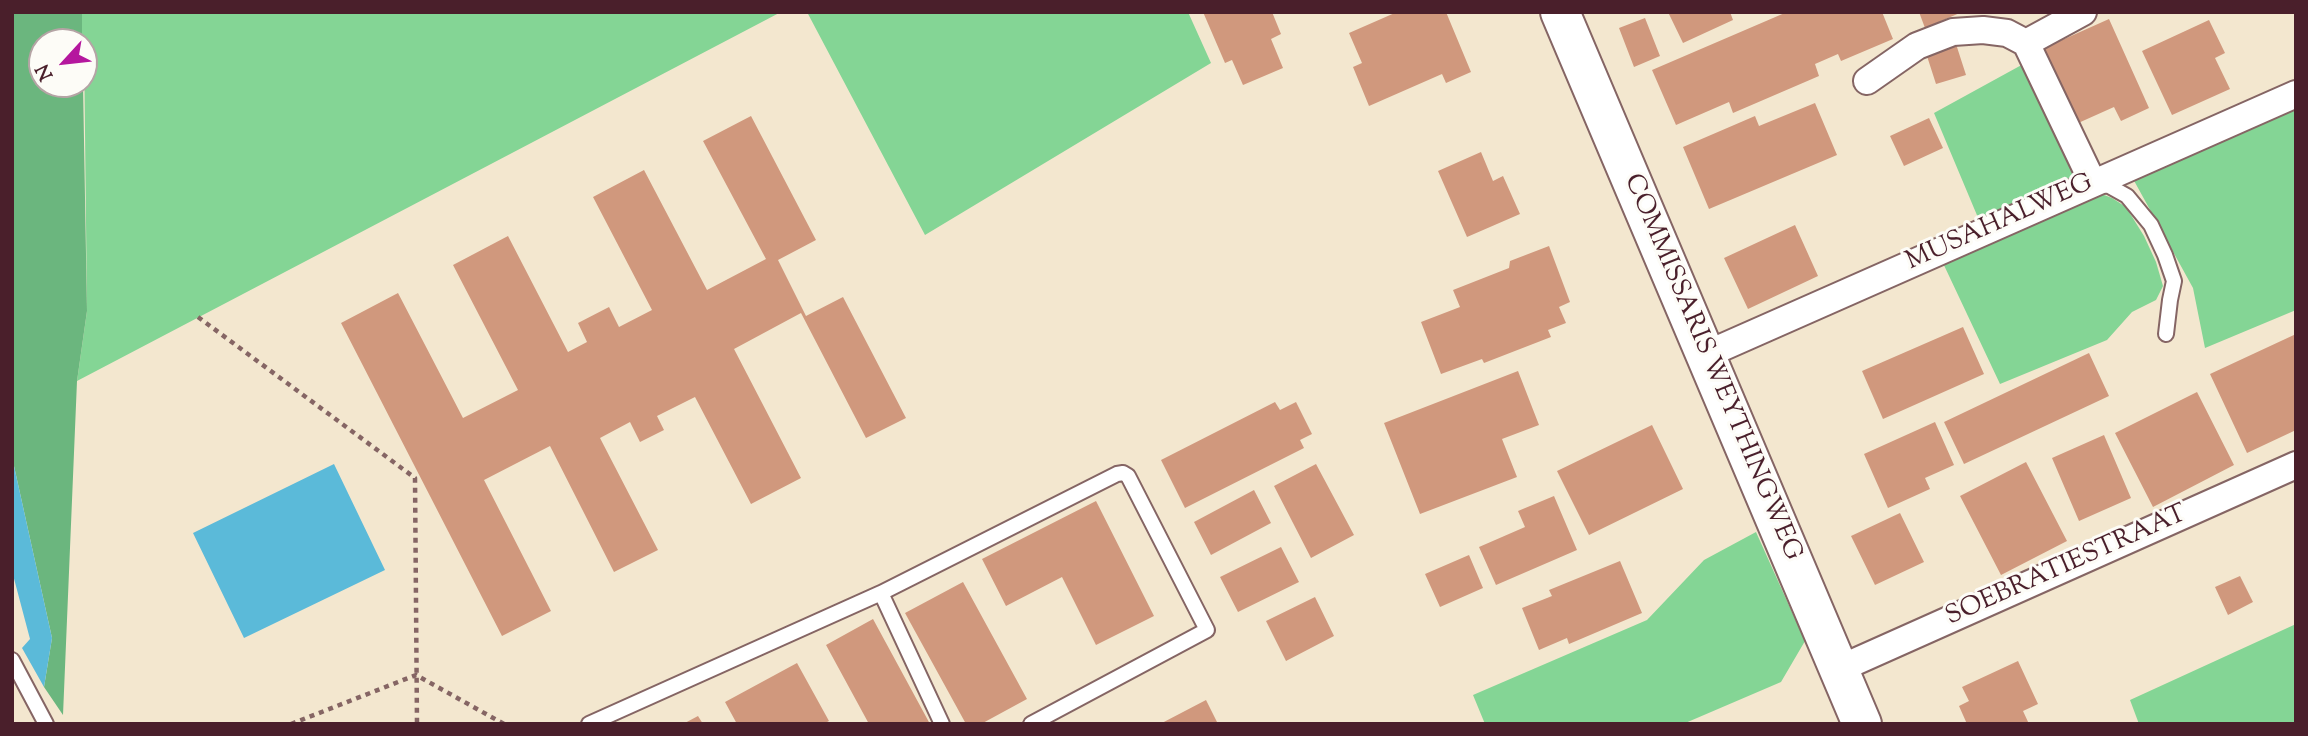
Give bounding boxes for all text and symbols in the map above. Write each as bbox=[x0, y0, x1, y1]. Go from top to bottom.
north arrow bbox=[28, 28, 98, 98]
text: N bbox=[30, 59, 61, 85]
street label: MUSAHALWEG bbox=[1902, 169, 2098, 279]
street label: COMMISSARIS WEYTHINGWEG bbox=[1615, 170, 1807, 566]
street label: SOEBRATIESTRAAT bbox=[1942, 500, 2192, 634]

